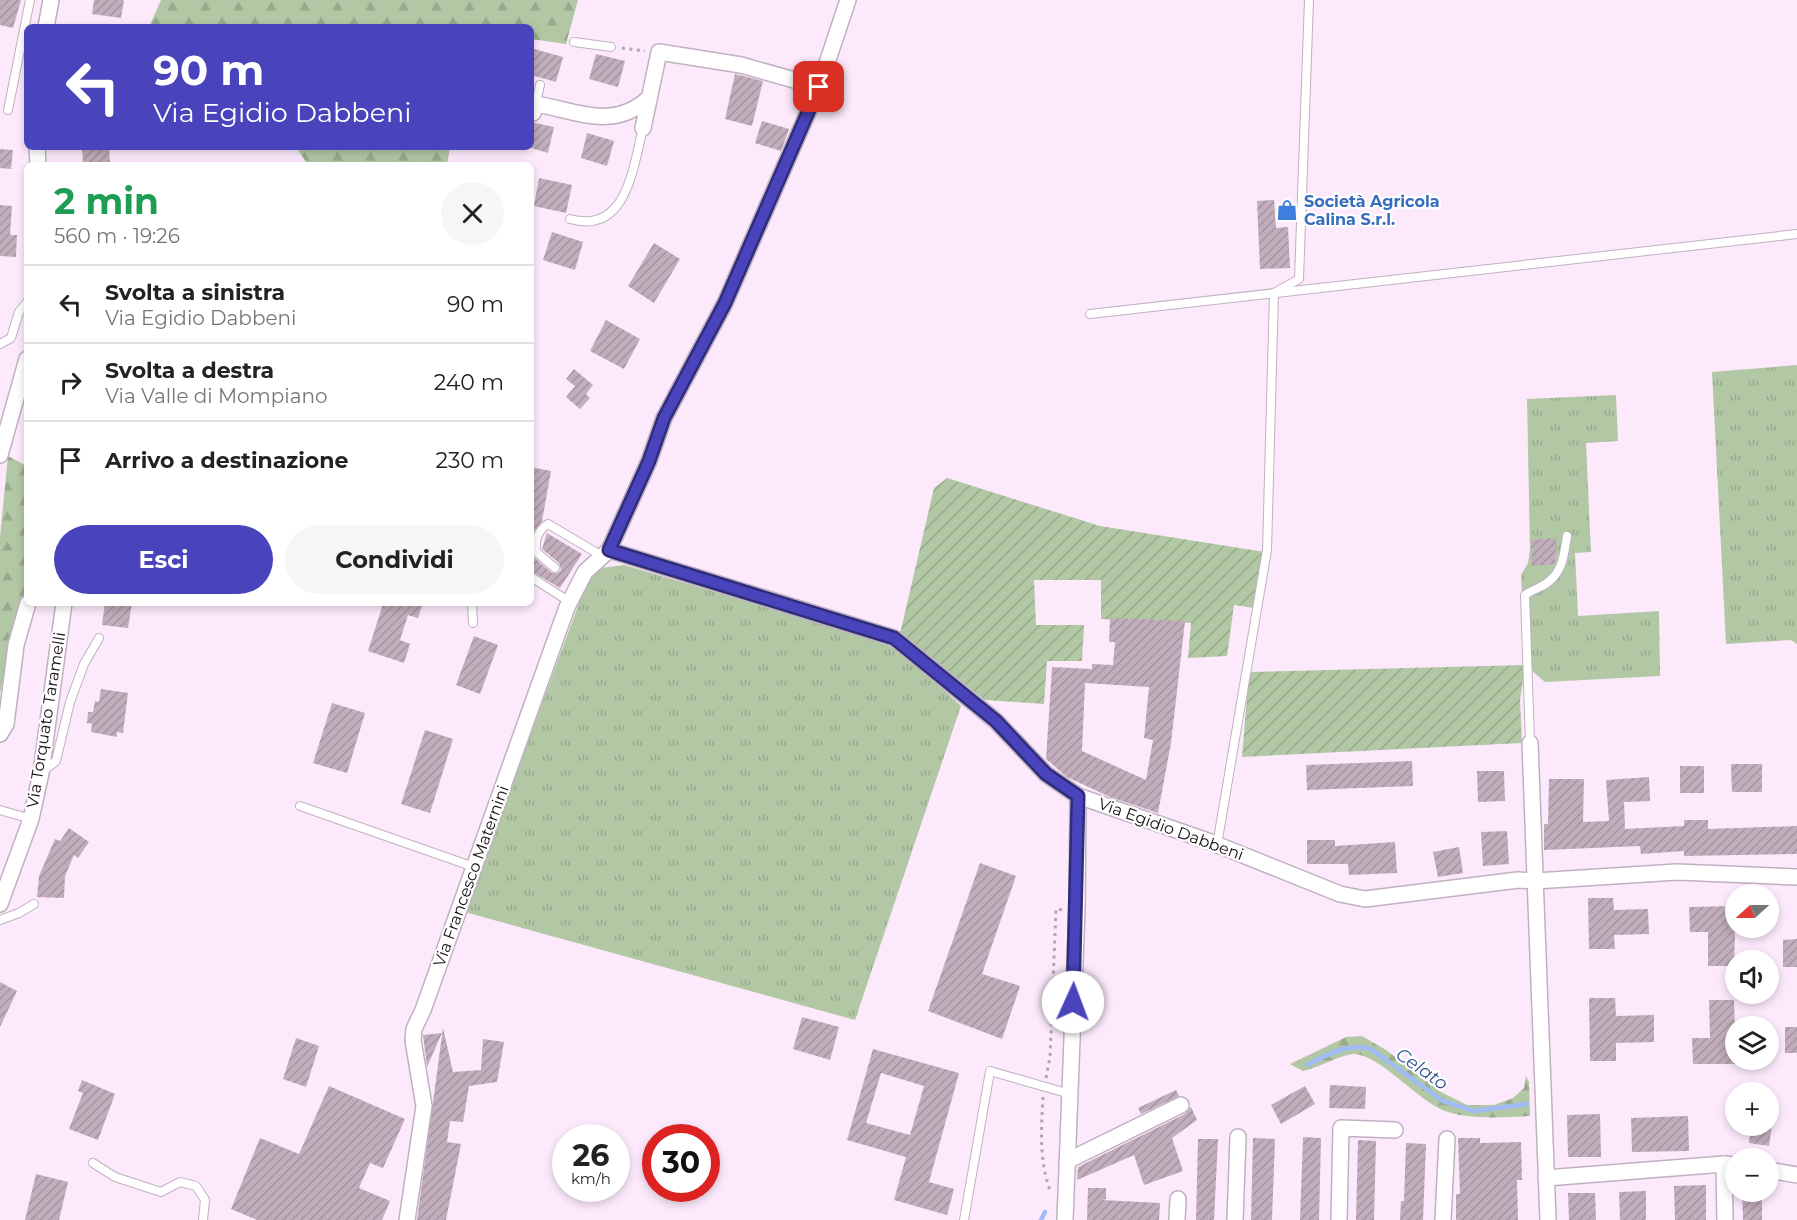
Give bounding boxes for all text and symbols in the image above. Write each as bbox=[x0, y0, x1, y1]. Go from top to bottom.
text: 90 m bbox=[153, 44, 264, 96]
icon: left bbox=[54, 48, 132, 126]
pin bbox=[793, 61, 844, 112]
icon: arrive bbox=[802, 70, 835, 103]
text: Via Egidio Dabbeni bbox=[153, 96, 412, 129]
text: 2 min bbox=[54, 179, 159, 223]
button: close bbox=[441, 182, 504, 245]
place label: Società Agricola Calina S.r.l. bbox=[1304, 192, 1440, 229]
shop icon: Società Agricola Calina S.r.l. bbox=[1275, 198, 1299, 222]
text: 560 m · 19:26 bbox=[54, 224, 180, 248]
text: Svolta a sinistra bbox=[105, 279, 285, 306]
icon: left bbox=[54, 288, 87, 321]
text: 90 m bbox=[447, 291, 504, 318]
text: Via Egidio Dabbeni bbox=[105, 306, 296, 330]
text: Svolta a destra bbox=[105, 357, 274, 384]
icon: right bbox=[54, 366, 87, 399]
text: 240 m bbox=[434, 369, 504, 396]
text: Via Valle di Mompiano bbox=[105, 384, 328, 408]
icon: arrive bbox=[54, 444, 87, 477]
text: Arrivo a destinazione bbox=[105, 447, 348, 474]
text: 230 m bbox=[435, 447, 504, 474]
button: Esci bbox=[54, 525, 273, 594]
button: Condividi bbox=[285, 525, 504, 594]
street label: Via Torquato Taramelli bbox=[23, 631, 69, 809]
street label: Via Francesco Maternini bbox=[429, 783, 513, 969]
street label: Via Egidio Dabbeni bbox=[1096, 794, 1246, 864]
north arrow bbox=[1725, 884, 1779, 938]
map controls bbox=[1725, 884, 1779, 1202]
button: sound bbox=[1725, 950, 1779, 1004]
position arrow bbox=[1041, 970, 1105, 1034]
button: layers bbox=[1725, 1016, 1779, 1070]
water label: Celato bbox=[1392, 1043, 1452, 1095]
button: + bbox=[1725, 1082, 1779, 1136]
speed limit sign: 30 bbox=[642, 1124, 720, 1202]
text: 26 bbox=[573, 1137, 609, 1174]
button: − bbox=[1725, 1148, 1779, 1202]
text: km/h bbox=[571, 1169, 611, 1188]

